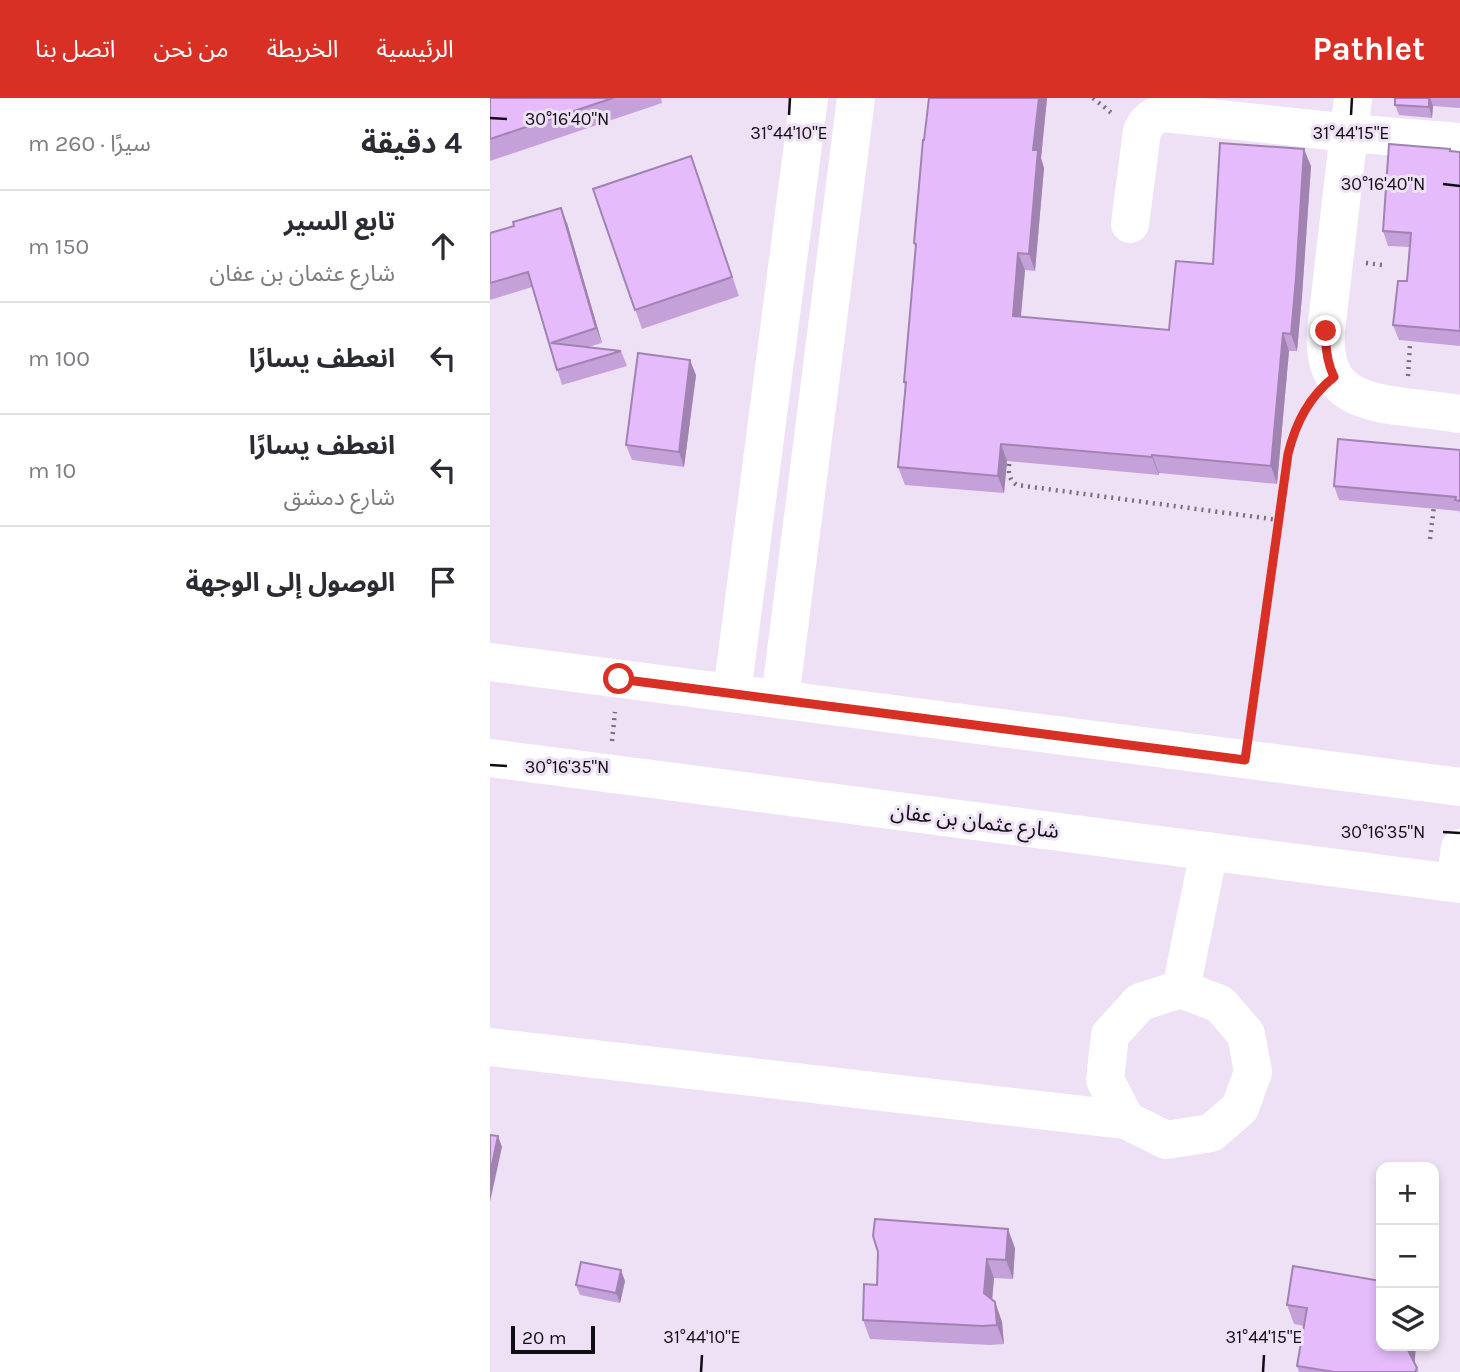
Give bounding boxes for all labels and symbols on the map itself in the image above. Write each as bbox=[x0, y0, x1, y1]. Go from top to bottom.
text: 30°16'40"N bbox=[525, 108, 609, 130]
text: 31°44'10"E bbox=[750, 122, 828, 144]
text: 31°44'15"E bbox=[1313, 122, 1389, 144]
text: 30°16'40"N bbox=[1341, 173, 1425, 195]
route end bbox=[1310, 315, 1341, 346]
route start bbox=[603, 663, 634, 694]
text: 30°16'35"N bbox=[525, 756, 609, 778]
street label: شارع عثمان بن عفان bbox=[889, 799, 1061, 846]
text: 30°16'35"N bbox=[1341, 821, 1425, 843]
scale bar bbox=[511, 1323, 595, 1355]
text: 31°44'10"E bbox=[663, 1326, 741, 1348]
text: 31°44'15"E bbox=[1226, 1326, 1302, 1348]

